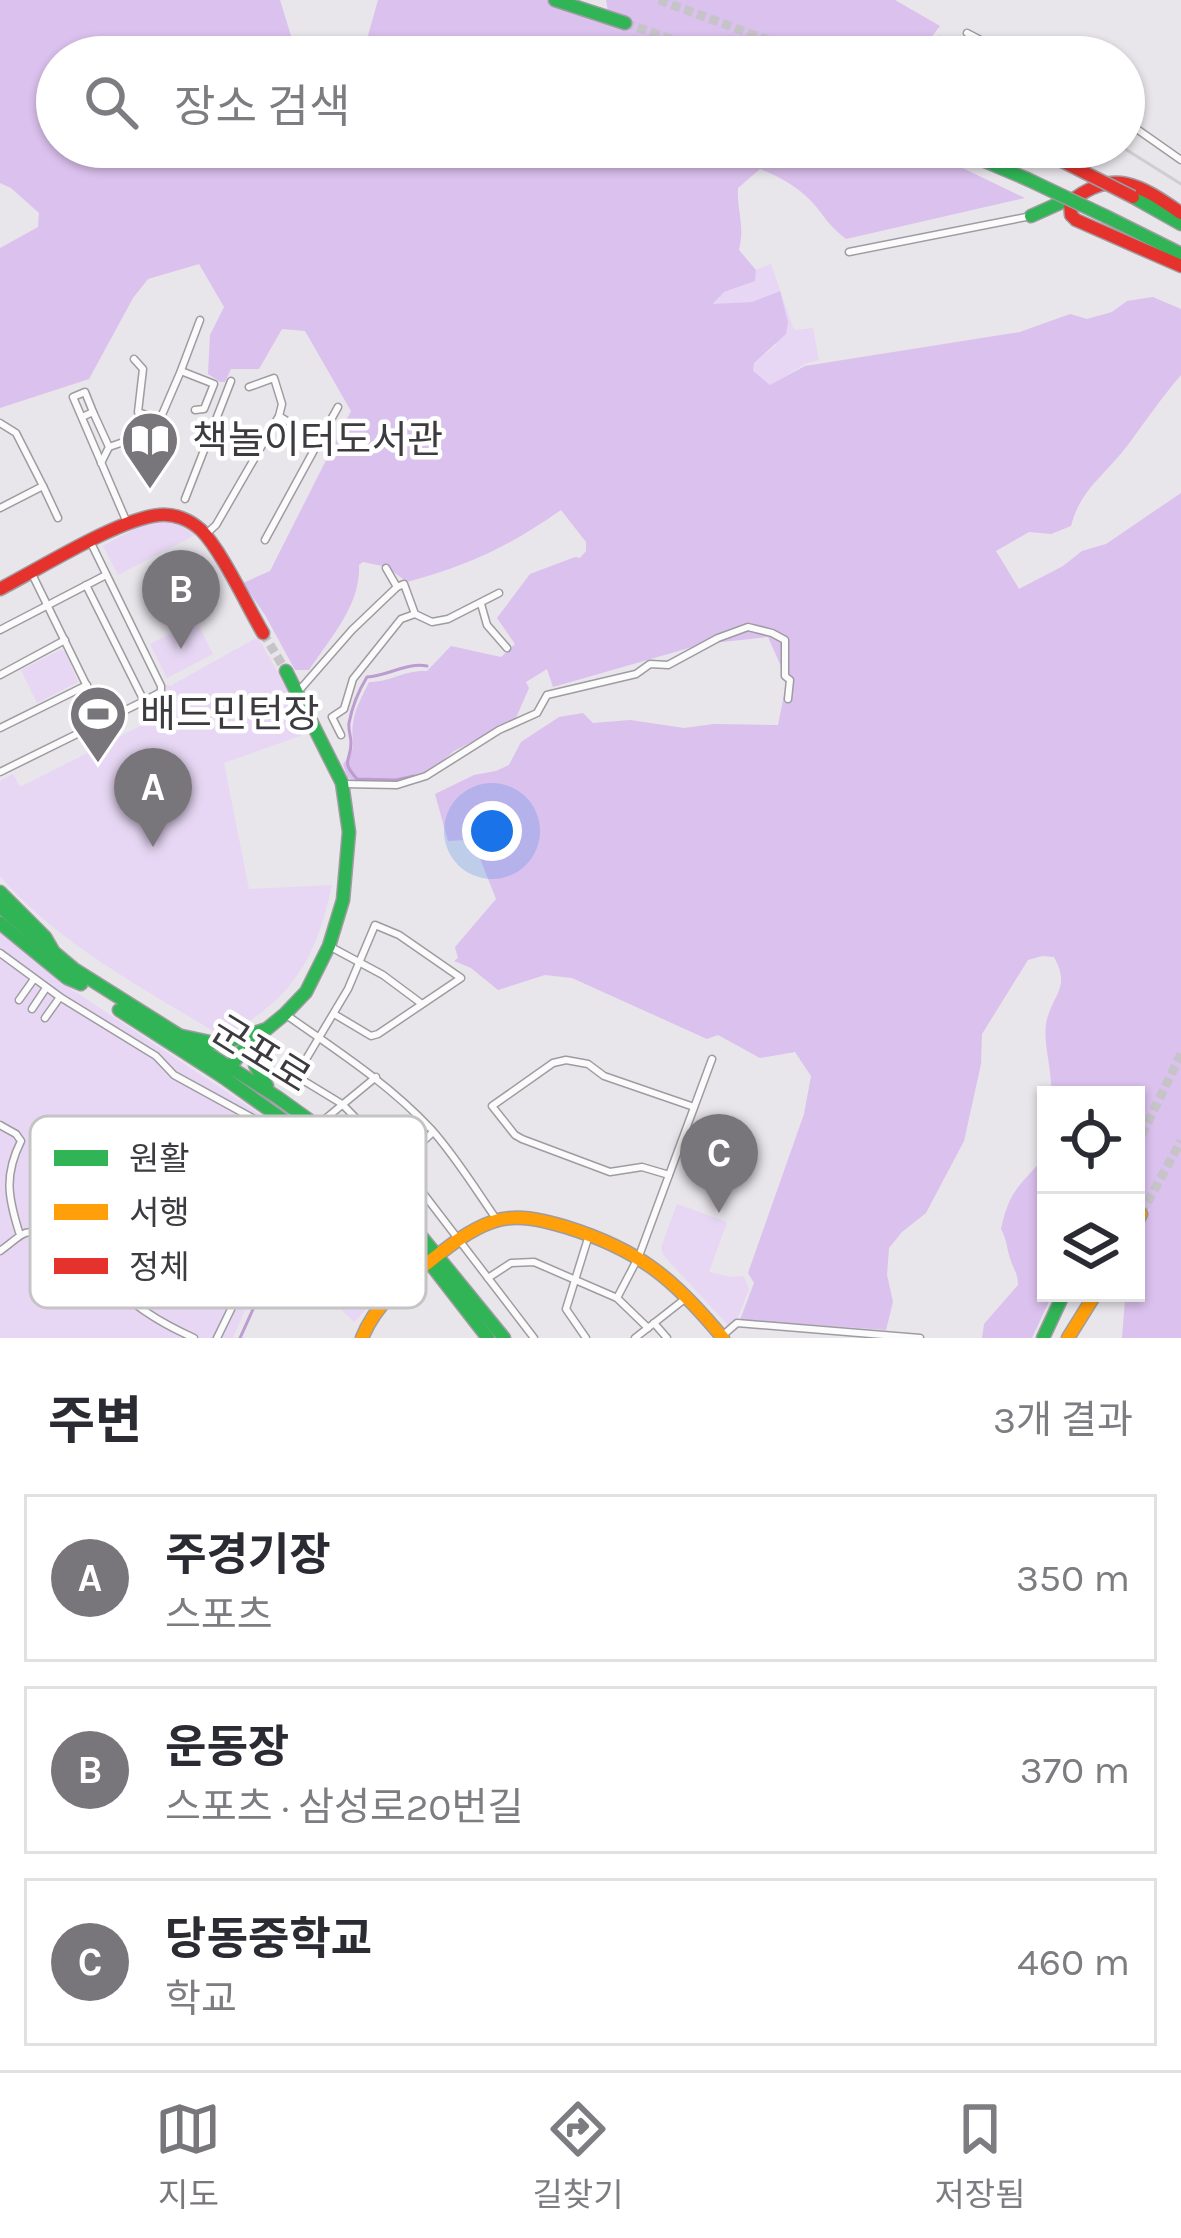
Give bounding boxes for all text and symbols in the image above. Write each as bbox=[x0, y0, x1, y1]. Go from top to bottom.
search box bbox=[36, 36, 1145, 168]
icon: search bbox=[78, 69, 144, 135]
text: 장소 검색 bbox=[174, 81, 350, 133]
library icon: 책놀이터도서관 bbox=[119, 409, 181, 491]
place label: 책놀이터도서관 bbox=[192, 417, 443, 463]
pin: B bbox=[142, 550, 220, 649]
sports icon: 배드민턴장 bbox=[67, 683, 129, 765]
place label: 배드민턴장 bbox=[140, 691, 319, 737]
pin: A bbox=[114, 748, 192, 847]
your location bbox=[462, 801, 522, 861]
street label: 군포로 bbox=[203, 1006, 319, 1102]
map controls bbox=[1037, 1086, 1145, 1302]
button: locate bbox=[1037, 1086, 1145, 1194]
pin: C bbox=[680, 1114, 758, 1213]
legend bbox=[30, 1116, 426, 1308]
text: 원활 bbox=[129, 1140, 190, 1178]
text: 서행 bbox=[129, 1194, 190, 1232]
button: layers bbox=[1037, 1194, 1145, 1302]
text: 정체 bbox=[129, 1248, 190, 1286]
text: 주변 bbox=[48, 1391, 142, 1451]
text: 3개 결과 bbox=[993, 1397, 1133, 1443]
text: 주경기장 bbox=[165, 1529, 331, 1581]
text: A bbox=[78, 1555, 102, 1601]
text: 350 m bbox=[1016, 1555, 1130, 1601]
text: 스포츠 bbox=[165, 1592, 273, 1638]
text: 운동장 bbox=[165, 1721, 289, 1773]
text: B bbox=[77, 1747, 103, 1793]
text: 370 m bbox=[1020, 1747, 1130, 1793]
text: 스포츠 · 삼성로20번길 bbox=[165, 1784, 523, 1830]
text: 당동중학교 bbox=[165, 1913, 372, 1965]
text: C bbox=[78, 1939, 102, 1985]
text: 460 m bbox=[1017, 1939, 1130, 1985]
text: 학교 bbox=[165, 1976, 237, 2022]
tab: 지도 bbox=[155, 2096, 221, 2216]
tab: 길찾기 bbox=[532, 2096, 624, 2216]
tab: 저장됨 bbox=[934, 2096, 1026, 2216]

